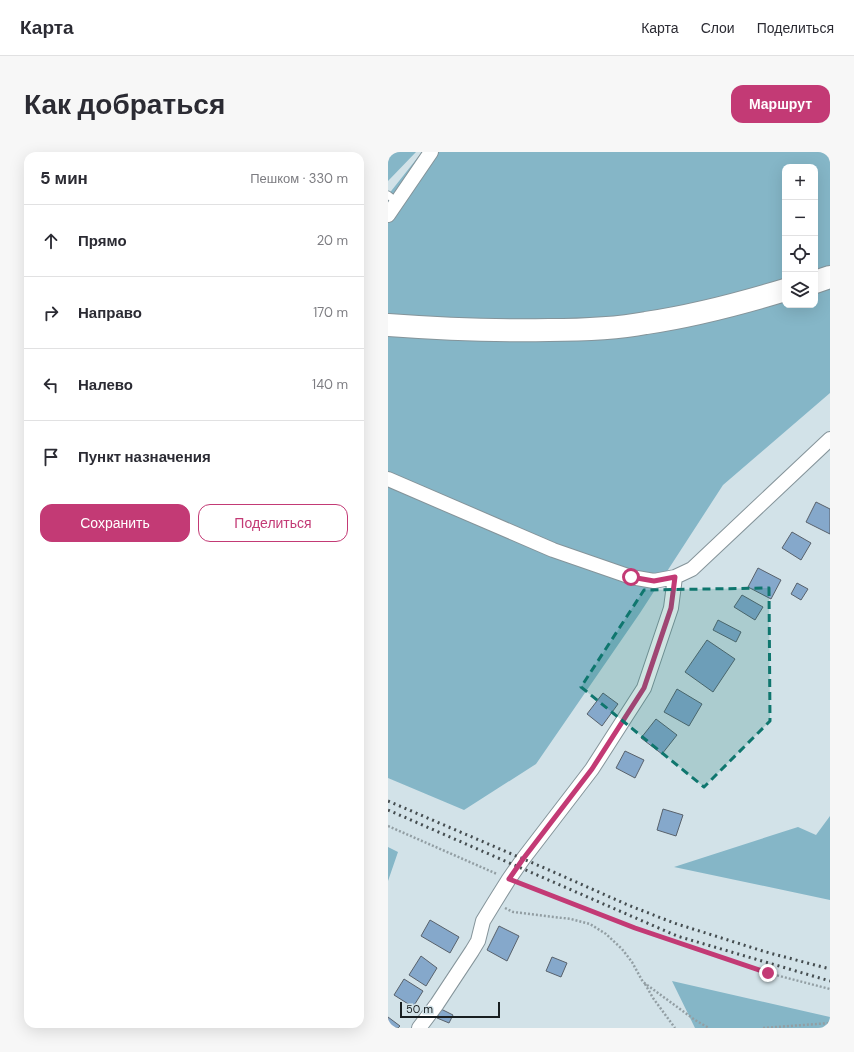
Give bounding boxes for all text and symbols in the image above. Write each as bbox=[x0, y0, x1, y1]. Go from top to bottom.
text: Карта bbox=[20, 15, 74, 40]
text: Карта bbox=[641, 19, 679, 37]
text: Слои bbox=[701, 19, 735, 37]
text: Поделиться bbox=[757, 19, 834, 37]
button: Маршрут bbox=[731, 85, 830, 123]
text: Как добраться bbox=[24, 86, 225, 123]
map controls bbox=[782, 164, 818, 308]
button: + bbox=[782, 164, 818, 200]
text: 5 мин bbox=[40, 167, 88, 189]
text: Пешком · 330 m bbox=[250, 170, 348, 187]
button: − bbox=[782, 200, 818, 236]
icon: ahead bbox=[40, 230, 62, 252]
text: Прямо bbox=[78, 231, 127, 251]
text: 20 m bbox=[317, 232, 348, 249]
button: locate bbox=[782, 236, 818, 272]
button: layers bbox=[782, 272, 818, 308]
icon: right bbox=[40, 302, 62, 324]
text: Направо bbox=[78, 303, 142, 323]
text: 170 m bbox=[313, 304, 348, 321]
icon: left bbox=[40, 374, 62, 396]
text: Налево bbox=[78, 375, 133, 395]
text: 140 m bbox=[312, 376, 348, 393]
icon: arrive bbox=[40, 446, 62, 468]
text: Пункт назначения bbox=[78, 447, 211, 467]
button: Сохранить bbox=[40, 504, 190, 542]
button: Поделиться bbox=[198, 504, 348, 542]
route start bbox=[622, 568, 640, 586]
route end bbox=[759, 964, 777, 982]
scale bar bbox=[400, 1000, 500, 1019]
text: 50 m bbox=[406, 1002, 433, 1016]

